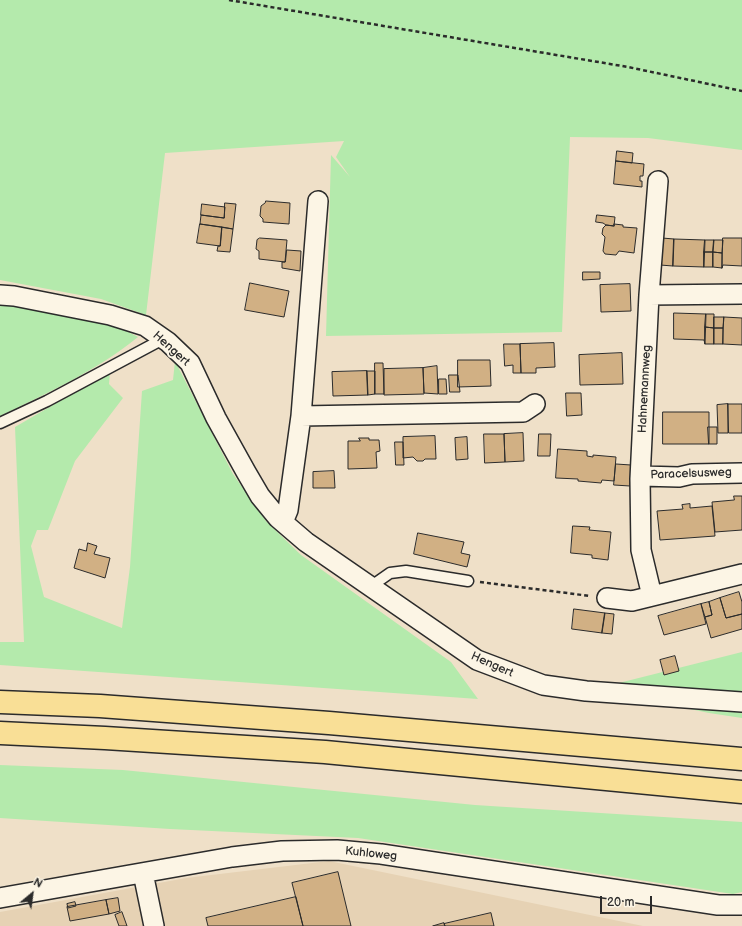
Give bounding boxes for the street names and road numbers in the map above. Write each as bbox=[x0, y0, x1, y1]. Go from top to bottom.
street label: Hengert bbox=[150, 329, 192, 369]
street label: Hahnemannweg bbox=[636, 345, 654, 433]
street label: Paracelsusweg bbox=[650, 465, 732, 483]
street label: Hengert bbox=[469, 649, 515, 681]
street label: Kuhloweg bbox=[344, 844, 398, 864]

